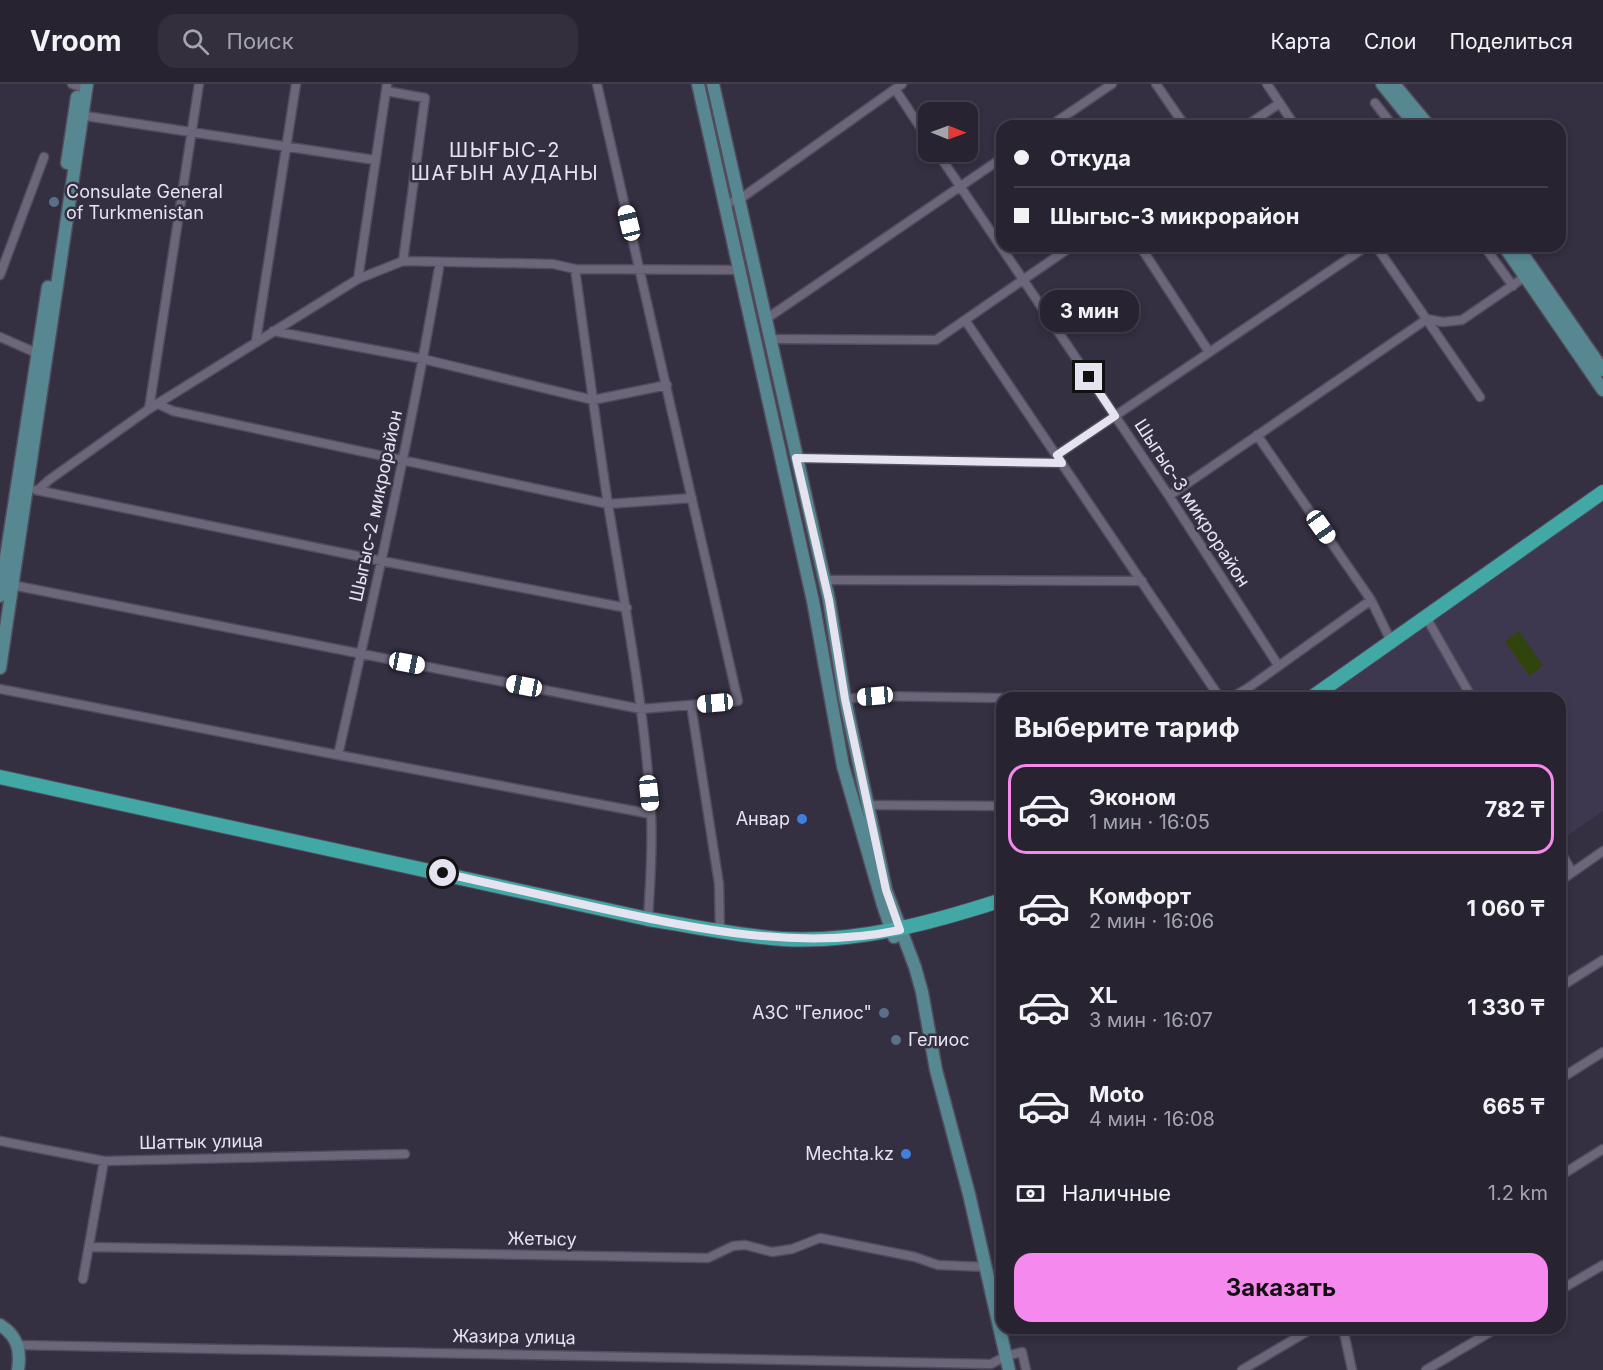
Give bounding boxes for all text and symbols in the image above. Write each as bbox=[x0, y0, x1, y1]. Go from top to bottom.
search box bbox=[158, 14, 578, 68]
text: Vroom bbox=[30, 24, 122, 58]
icon: search bbox=[179, 25, 212, 58]
text: Поиск bbox=[227, 28, 294, 54]
text: Карта bbox=[1271, 29, 1331, 54]
text: Слои bbox=[1364, 29, 1416, 54]
text: Поделиться bbox=[1449, 29, 1573, 54]
north arrow bbox=[918, 102, 978, 162]
map controls bbox=[918, 102, 978, 162]
district label: ШЫҒЫС-2 ШАҒЫН АУДАНЫ bbox=[411, 138, 599, 185]
text: Откуда bbox=[1050, 145, 1131, 171]
place label: Consulate General of Turkmenistan bbox=[66, 181, 223, 223]
marker: Consulate General of Turkmenistan bbox=[47, 195, 61, 209]
car bbox=[616, 203, 642, 243]
text: Шыгыс-3 микрорайон bbox=[1050, 203, 1299, 229]
callout: 3 мин bbox=[1040, 290, 1138, 332]
text: 3 мин bbox=[1060, 299, 1119, 323]
route end bbox=[1075, 363, 1102, 390]
street label: Шыгыс-2 микрорайон bbox=[345, 408, 406, 604]
street label: Шыгыс-3 микрорайон bbox=[1130, 415, 1255, 591]
car bbox=[1303, 507, 1339, 547]
car bbox=[388, 651, 426, 675]
car bbox=[505, 674, 543, 698]
car bbox=[856, 685, 894, 707]
car bbox=[696, 692, 734, 714]
text: Выберите тариф bbox=[1014, 711, 1240, 744]
car bbox=[638, 774, 660, 812]
icon: car bbox=[1017, 782, 1071, 836]
text: Эконом bbox=[1089, 784, 1176, 810]
text: 782 ₸ bbox=[1484, 796, 1545, 822]
place label: Анвар bbox=[736, 808, 790, 829]
text: 1 мин · 16:05 bbox=[1089, 810, 1210, 834]
marker: Анвар bbox=[795, 812, 809, 826]
route start bbox=[429, 859, 456, 886]
icon: car bbox=[1017, 881, 1071, 935]
text: Комфорт bbox=[1089, 883, 1191, 909]
text: 1 060 ₸ bbox=[1466, 895, 1545, 921]
text: 2 мин · 16:06 bbox=[1089, 909, 1214, 933]
icon: car bbox=[1017, 980, 1071, 1034]
text: XL bbox=[1089, 982, 1118, 1008]
text: 1 330 ₸ bbox=[1467, 994, 1545, 1020]
place label: АЗС "Гелиос" bbox=[752, 1002, 872, 1023]
marker: АЗС "Гелиос" bbox=[877, 1006, 891, 1020]
text: 3 мин · 16:07 bbox=[1089, 1008, 1213, 1032]
place label: Гелиос bbox=[908, 1029, 970, 1050]
marker: Гелиос bbox=[889, 1033, 903, 1047]
icon: car bbox=[1017, 1079, 1071, 1133]
text: Moto bbox=[1089, 1081, 1144, 1107]
text: 665 ₸ bbox=[1482, 1093, 1545, 1119]
text: 4 мин · 16:08 bbox=[1089, 1107, 1215, 1131]
street label: Шаттык улица bbox=[139, 1130, 263, 1153]
place label: Mechta.kz bbox=[805, 1143, 894, 1164]
marker: Mechta.kz bbox=[899, 1147, 913, 1161]
icon: cash bbox=[1014, 1177, 1047, 1210]
text: Наличные bbox=[1062, 1180, 1171, 1206]
text: 1.2 km bbox=[1488, 1181, 1548, 1205]
street label: Жетысу bbox=[507, 1227, 577, 1250]
button: Заказать bbox=[1014, 1253, 1548, 1322]
street label: Жазира улица bbox=[452, 1325, 576, 1348]

